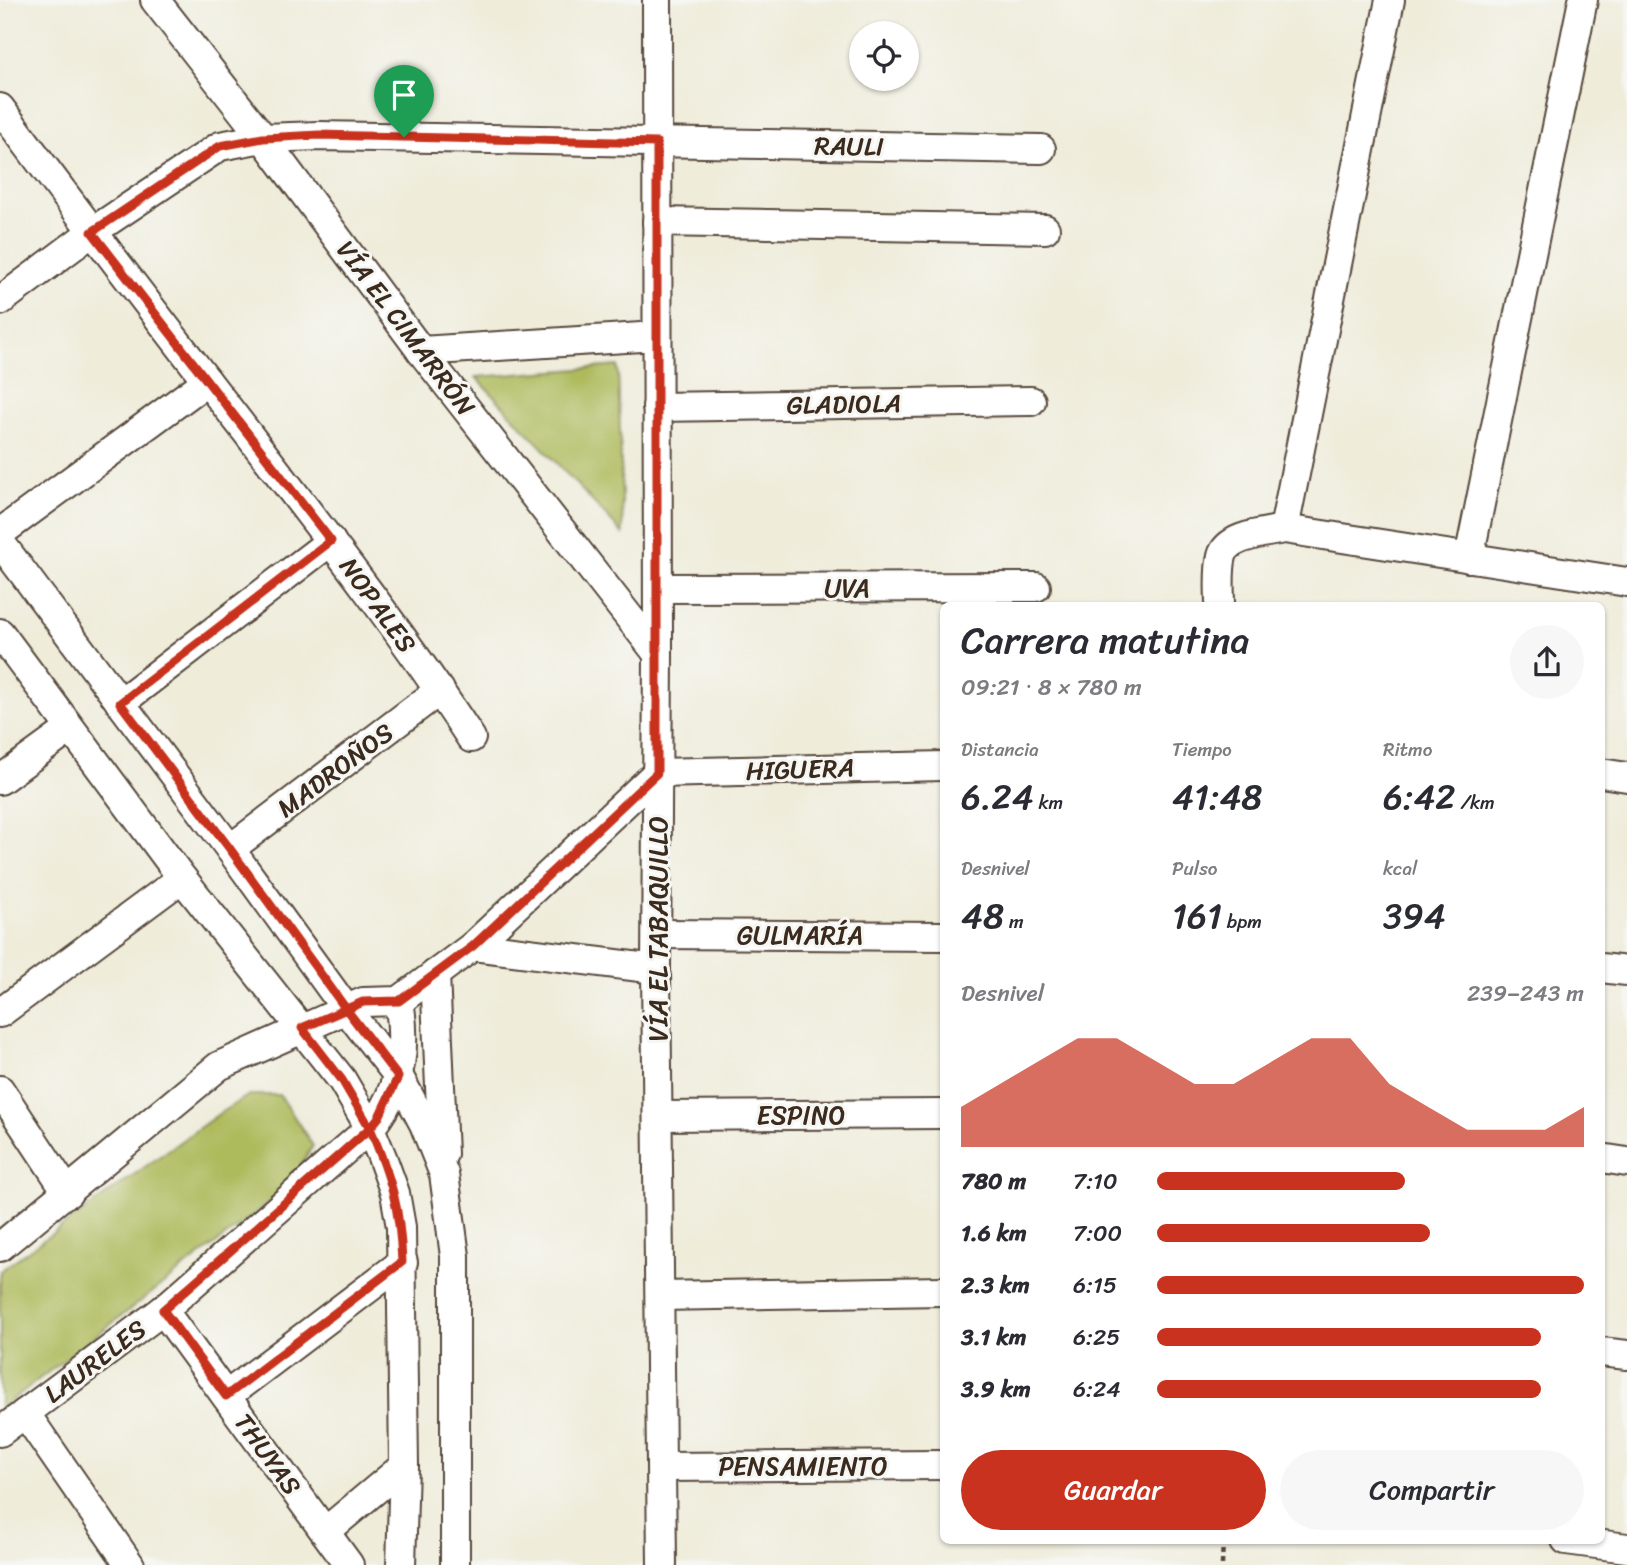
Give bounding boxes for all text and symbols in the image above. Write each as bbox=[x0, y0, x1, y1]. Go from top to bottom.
map controls bbox=[849, 21, 919, 91]
button: locate bbox=[849, 21, 919, 91]
pin bbox=[374, 65, 434, 137]
icon: arrive bbox=[385, 76, 423, 114]
street label: RAULI bbox=[814, 122, 884, 170]
street label: VÍA EL CIMARRÓN bbox=[324, 230, 488, 426]
street label: GLADIOLA bbox=[786, 380, 902, 428]
street label: NOPALES bbox=[327, 547, 429, 663]
street label: UVA bbox=[824, 565, 870, 611]
text: Carrera matutina bbox=[961, 607, 1250, 674]
button: share bbox=[1510, 625, 1584, 699]
text: 09:21 · 8 × 780 m bbox=[961, 667, 1142, 708]
street label: MADROÑOS bbox=[266, 710, 404, 830]
text: Distancia bbox=[961, 733, 1039, 766]
text: Tiempo bbox=[1172, 733, 1232, 766]
text: Ritmo bbox=[1383, 733, 1432, 766]
street label: HIGUERA bbox=[745, 744, 855, 794]
text: 6.24 bbox=[961, 766, 1034, 828]
text: 41:48 bbox=[1172, 766, 1262, 828]
text: 6:42 bbox=[1383, 766, 1456, 828]
text: km bbox=[1034, 786, 1063, 819]
text: /km bbox=[1456, 786, 1495, 819]
street label: VÍA EL TABAQUILLO bbox=[635, 816, 681, 1042]
text: Desnivel bbox=[961, 852, 1030, 885]
text: Pulso bbox=[1172, 852, 1218, 885]
text: kcal bbox=[1383, 852, 1418, 885]
text: 48 bbox=[961, 885, 1004, 947]
text: 161 bbox=[1172, 885, 1222, 947]
text: 394 bbox=[1383, 885, 1446, 947]
text: m bbox=[1004, 905, 1024, 938]
text: bpm bbox=[1222, 905, 1262, 938]
street label: GULMARÍA bbox=[737, 912, 863, 958]
text: Desnivel bbox=[961, 973, 1044, 1014]
text: 239–243 m bbox=[1467, 973, 1584, 1014]
street label: ESPINO bbox=[756, 1092, 846, 1138]
text: 780 m bbox=[961, 1161, 1026, 1202]
text: 7:10 bbox=[1073, 1161, 1117, 1202]
text: 1.6 km bbox=[961, 1213, 1027, 1254]
text: 7:00 bbox=[1073, 1213, 1122, 1254]
text: 2.3 km bbox=[961, 1265, 1030, 1306]
text: 6:15 bbox=[1073, 1265, 1117, 1306]
street label: LAURELES bbox=[34, 1307, 156, 1415]
text: 3.1 km bbox=[961, 1317, 1026, 1358]
text: 6:25 bbox=[1073, 1317, 1120, 1358]
text: 3.9 km bbox=[961, 1369, 1031, 1410]
text: 6:24 bbox=[1073, 1369, 1121, 1410]
street label: THUYAS bbox=[222, 1403, 314, 1505]
street label: PENSAMIENTO bbox=[718, 1443, 888, 1489]
button: Guardar bbox=[961, 1450, 1266, 1530]
button: Compartir bbox=[1280, 1450, 1584, 1530]

